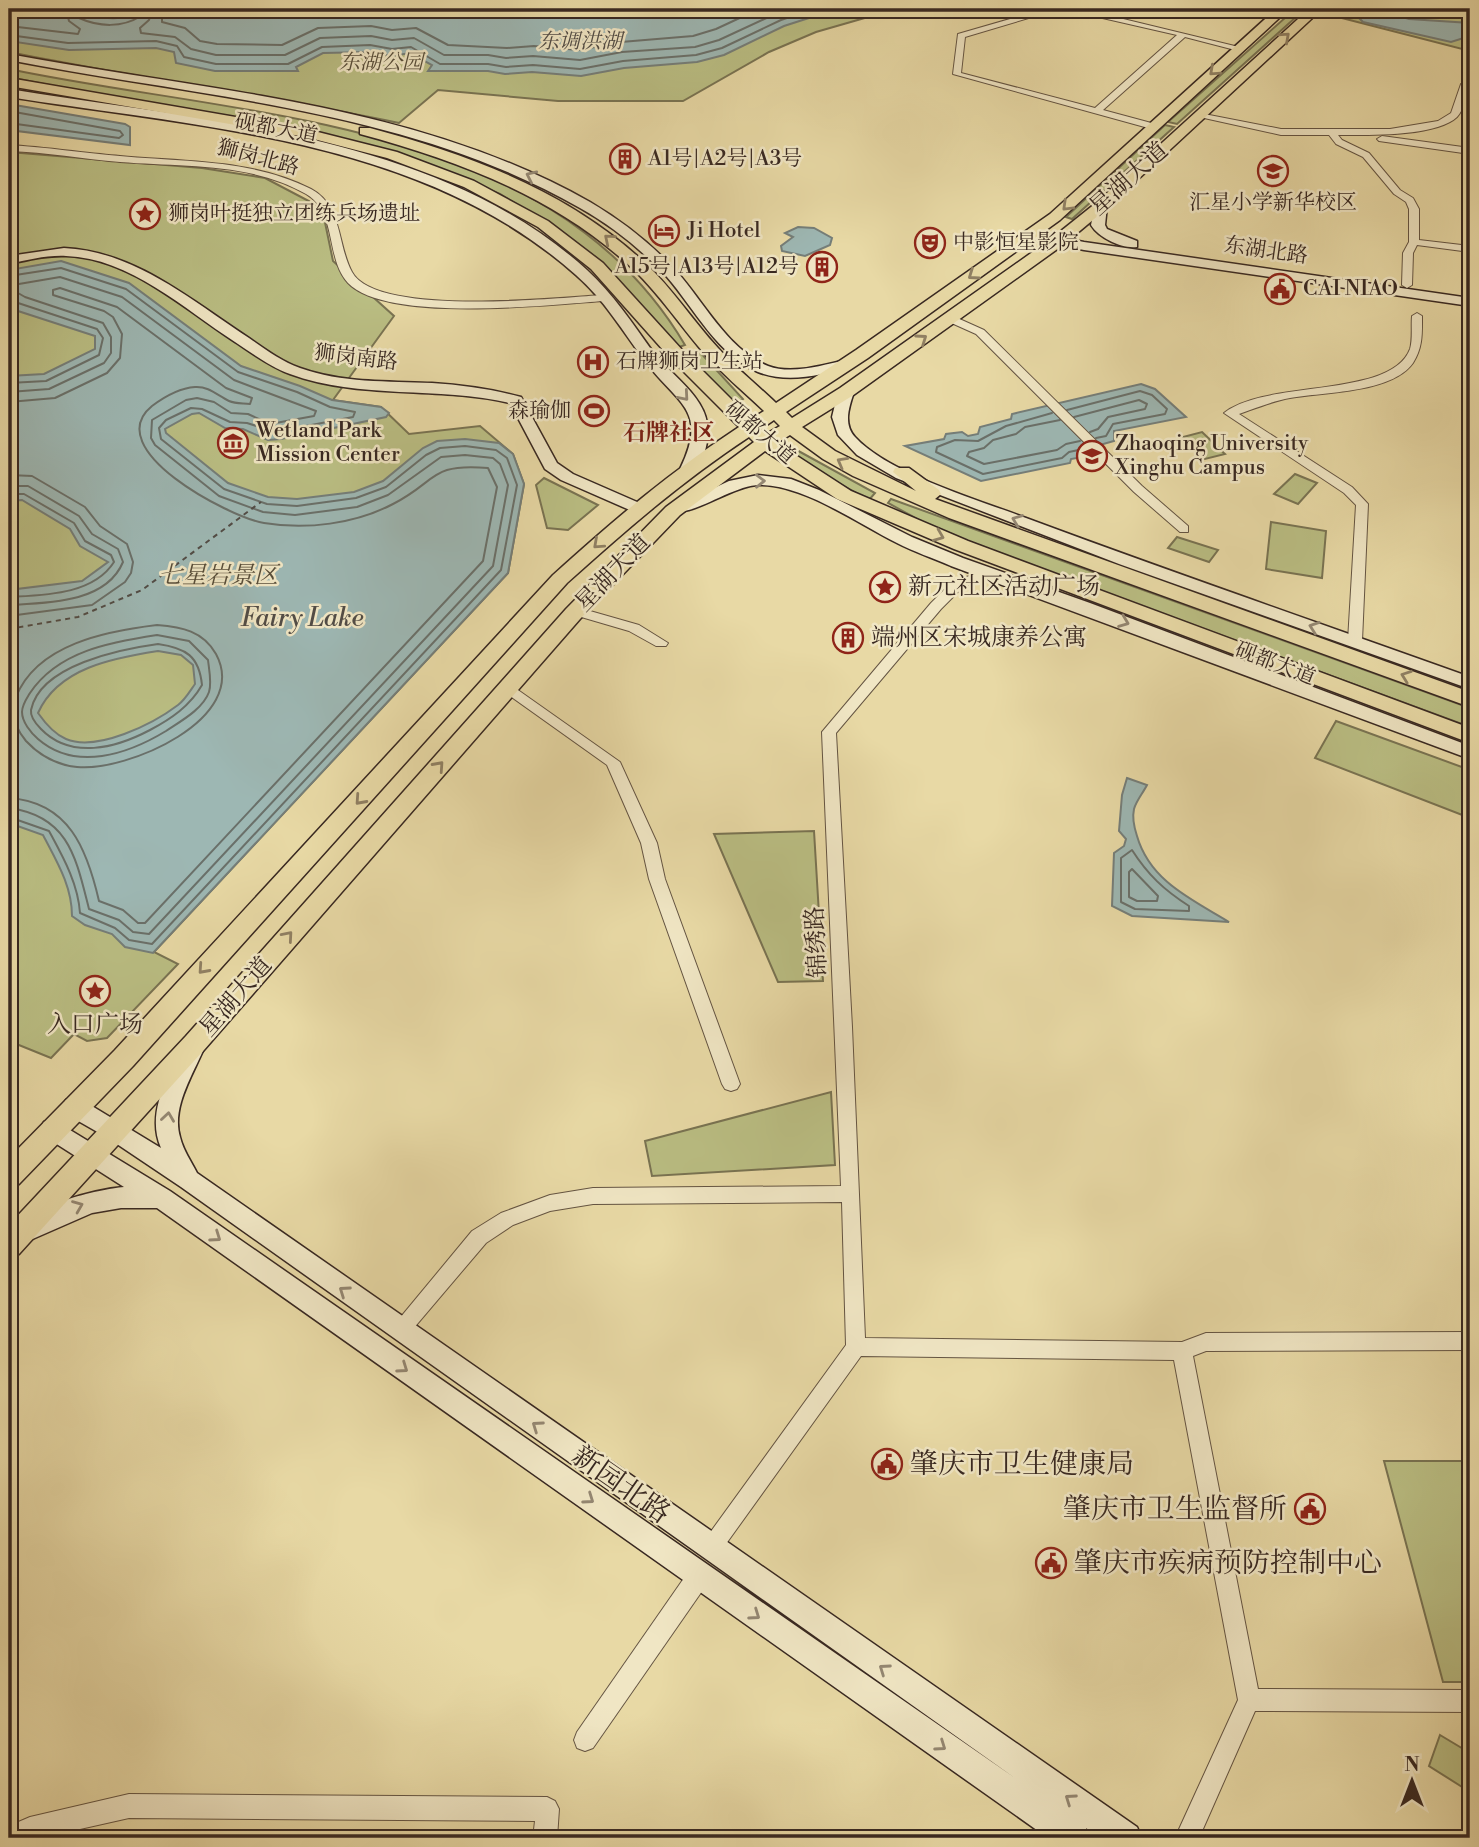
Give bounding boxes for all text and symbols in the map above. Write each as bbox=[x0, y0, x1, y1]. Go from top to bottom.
water label: 东调洪湖 bbox=[538, 29, 626, 55]
one-way arrow bbox=[1277, 32, 1290, 45]
park label: 东湖公园 bbox=[339, 50, 426, 76]
one-way arrow bbox=[1209, 63, 1222, 75]
street label: 砚都大道 bbox=[232, 108, 320, 150]
street label: 獅岗北路 bbox=[214, 135, 302, 181]
street label: 星湖大道 bbox=[1083, 136, 1175, 222]
building icon: A1号|A2号|A3号 bbox=[608, 142, 642, 176]
place label: A1号|A2号|A3号 bbox=[647, 146, 802, 172]
school or university icon: 汇星小学新华校区 bbox=[1256, 154, 1290, 188]
one-way arrow bbox=[525, 170, 538, 184]
place label: 汇星小学新华校区 bbox=[1189, 190, 1357, 216]
place icon: 狮岗叶挺独立团练兵场遗址 bbox=[128, 197, 162, 231]
one-way arrow bbox=[1062, 197, 1075, 210]
place label: 狮岗叶挺独立团练兵场遗址 bbox=[168, 201, 420, 227]
hotel icon: Ji Hotel bbox=[647, 214, 681, 248]
place label: Ji Hotel bbox=[686, 218, 760, 244]
theatre icon: 中影恒星影院 bbox=[913, 226, 947, 260]
place label: 中影恒星影院 bbox=[953, 230, 1079, 256]
street label: 东湖北路 bbox=[1223, 232, 1309, 270]
one-way arrow bbox=[604, 235, 617, 247]
building icon: A15号|A13号|A12号 bbox=[805, 250, 839, 284]
place label: A15号|A13号|A12号 bbox=[614, 254, 799, 280]
one-way arrow bbox=[968, 267, 981, 279]
public building icon: CAI NIAO bbox=[1263, 272, 1297, 306]
place label: CAI NIAO bbox=[1303, 276, 1398, 302]
one-way arrow bbox=[914, 335, 927, 347]
street label: 狮岗南路 bbox=[313, 340, 399, 376]
hospital icon: 石牌狮岗卫生站 bbox=[576, 345, 610, 379]
place label: 石牌狮岗卫生站 bbox=[616, 349, 763, 375]
one-way arrow bbox=[676, 388, 688, 401]
sports icon: 森瑜伽 bbox=[577, 394, 611, 428]
street label: 砚都大道 bbox=[720, 396, 800, 470]
place label: 森瑜伽 bbox=[508, 398, 571, 424]
place label: Wetland Park Mission Center bbox=[255, 418, 400, 468]
district label: 石牌社区 bbox=[623, 419, 715, 447]
museum icon: Wetland Park Mission Center bbox=[216, 426, 250, 460]
place label: Zhaoqing University Xinghu Campus bbox=[1114, 431, 1309, 481]
school or university icon: Zhaoqing University Xinghu Campus bbox=[1075, 439, 1109, 473]
one-way arrow bbox=[837, 457, 849, 470]
one-way arrow bbox=[755, 473, 765, 489]
one-way arrow bbox=[1011, 514, 1023, 528]
street label: 星湖大道 bbox=[569, 528, 657, 618]
one-way arrow bbox=[932, 528, 944, 542]
one-way arrow bbox=[593, 536, 606, 548]
park label: 七星岩景区 bbox=[158, 561, 281, 591]
place icon: 新元社区活动广场 bbox=[868, 570, 902, 604]
place label: 新元社区活动广场 bbox=[908, 572, 1100, 602]
water label: Fairy Lake bbox=[240, 602, 364, 634]
one-way arrow bbox=[1117, 614, 1129, 628]
building icon: 端州区宋城康养公寓 bbox=[831, 621, 865, 655]
one-way arrow bbox=[1308, 621, 1320, 635]
place label: 端州区宋城康养公寓 bbox=[871, 623, 1087, 653]
street label: 砚都大道 bbox=[1231, 637, 1319, 691]
one-way arrow bbox=[1401, 671, 1413, 685]
one-way arrow bbox=[431, 761, 443, 774]
one-way arrow bbox=[355, 791, 368, 804]
street label: 锦绣路 bbox=[800, 905, 834, 979]
one-way arrow bbox=[280, 932, 293, 945]
street label: 星湖大道 bbox=[193, 951, 279, 1043]
one-way arrow bbox=[198, 961, 211, 974]
place icon: 入口广场 bbox=[78, 974, 112, 1008]
place label: 入口广场 bbox=[47, 1010, 143, 1040]
one-way arrow bbox=[160, 1111, 175, 1123]
one-way arrow bbox=[72, 1200, 84, 1214]
one-way arrow bbox=[209, 1229, 222, 1242]
one-way arrow bbox=[339, 1287, 352, 1299]
one-way arrow bbox=[395, 1360, 408, 1372]
one-way arrow bbox=[532, 1422, 545, 1434]
street label: 新园北路 bbox=[565, 1439, 677, 1531]
public building icon: 肇庆市卫生健康局 bbox=[870, 1447, 904, 1481]
place label: 肇庆市卫生健康局 bbox=[910, 1447, 1134, 1482]
one-way arrow bbox=[581, 1491, 594, 1503]
place label: 肇庆市卫生监督所 bbox=[1063, 1492, 1287, 1527]
public building icon: 肇庆市卫生监督所 bbox=[1293, 1492, 1327, 1526]
public building icon: 肇庆市疾病预防控制中心 bbox=[1034, 1546, 1068, 1580]
place label: 肇庆市疾病预防控制中心 bbox=[1074, 1546, 1382, 1581]
one-way arrow bbox=[747, 1607, 760, 1619]
one-way arrow bbox=[879, 1665, 892, 1677]
one-way arrow bbox=[933, 1737, 946, 1750]
north arrow bbox=[1378, 1745, 1448, 1815]
text: N bbox=[1404, 1753, 1420, 1777]
one-way arrow bbox=[1065, 1795, 1078, 1807]

